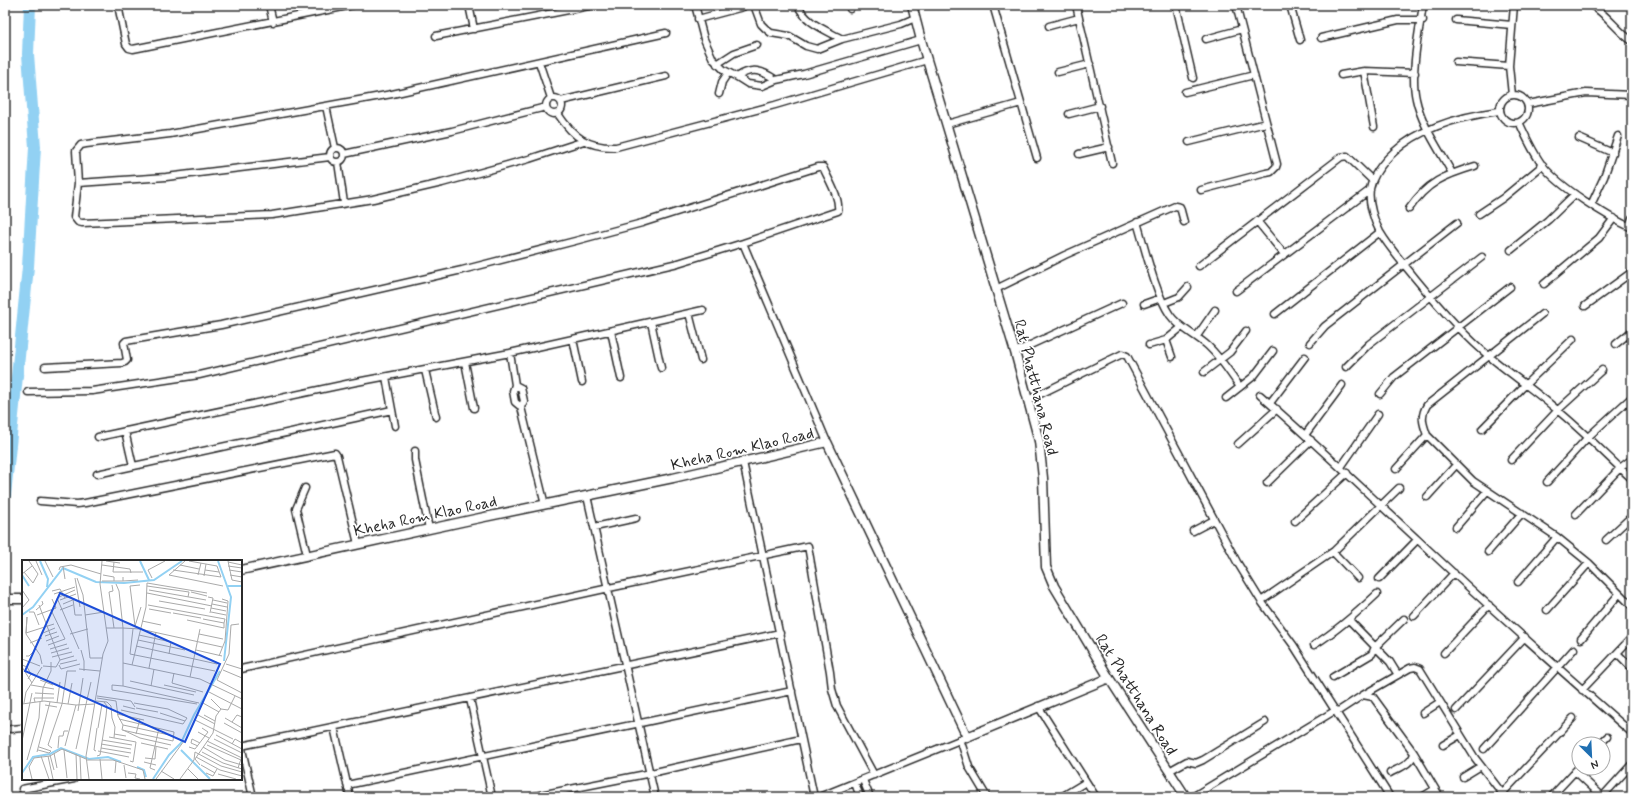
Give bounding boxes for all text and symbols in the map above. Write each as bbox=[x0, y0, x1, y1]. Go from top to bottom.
street label: Rat Phatthana Road bbox=[1009, 317, 1063, 457]
street label: Kheha Rom Klao Road bbox=[669, 423, 816, 476]
street label: Kheha Rom Klao Road bbox=[352, 491, 499, 542]
inset map bbox=[22, 560, 242, 780]
street label: Rat Phatthana Road bbox=[1090, 630, 1182, 759]
north arrow bbox=[1571, 736, 1611, 776]
text: N bbox=[1588, 756, 1601, 772]

